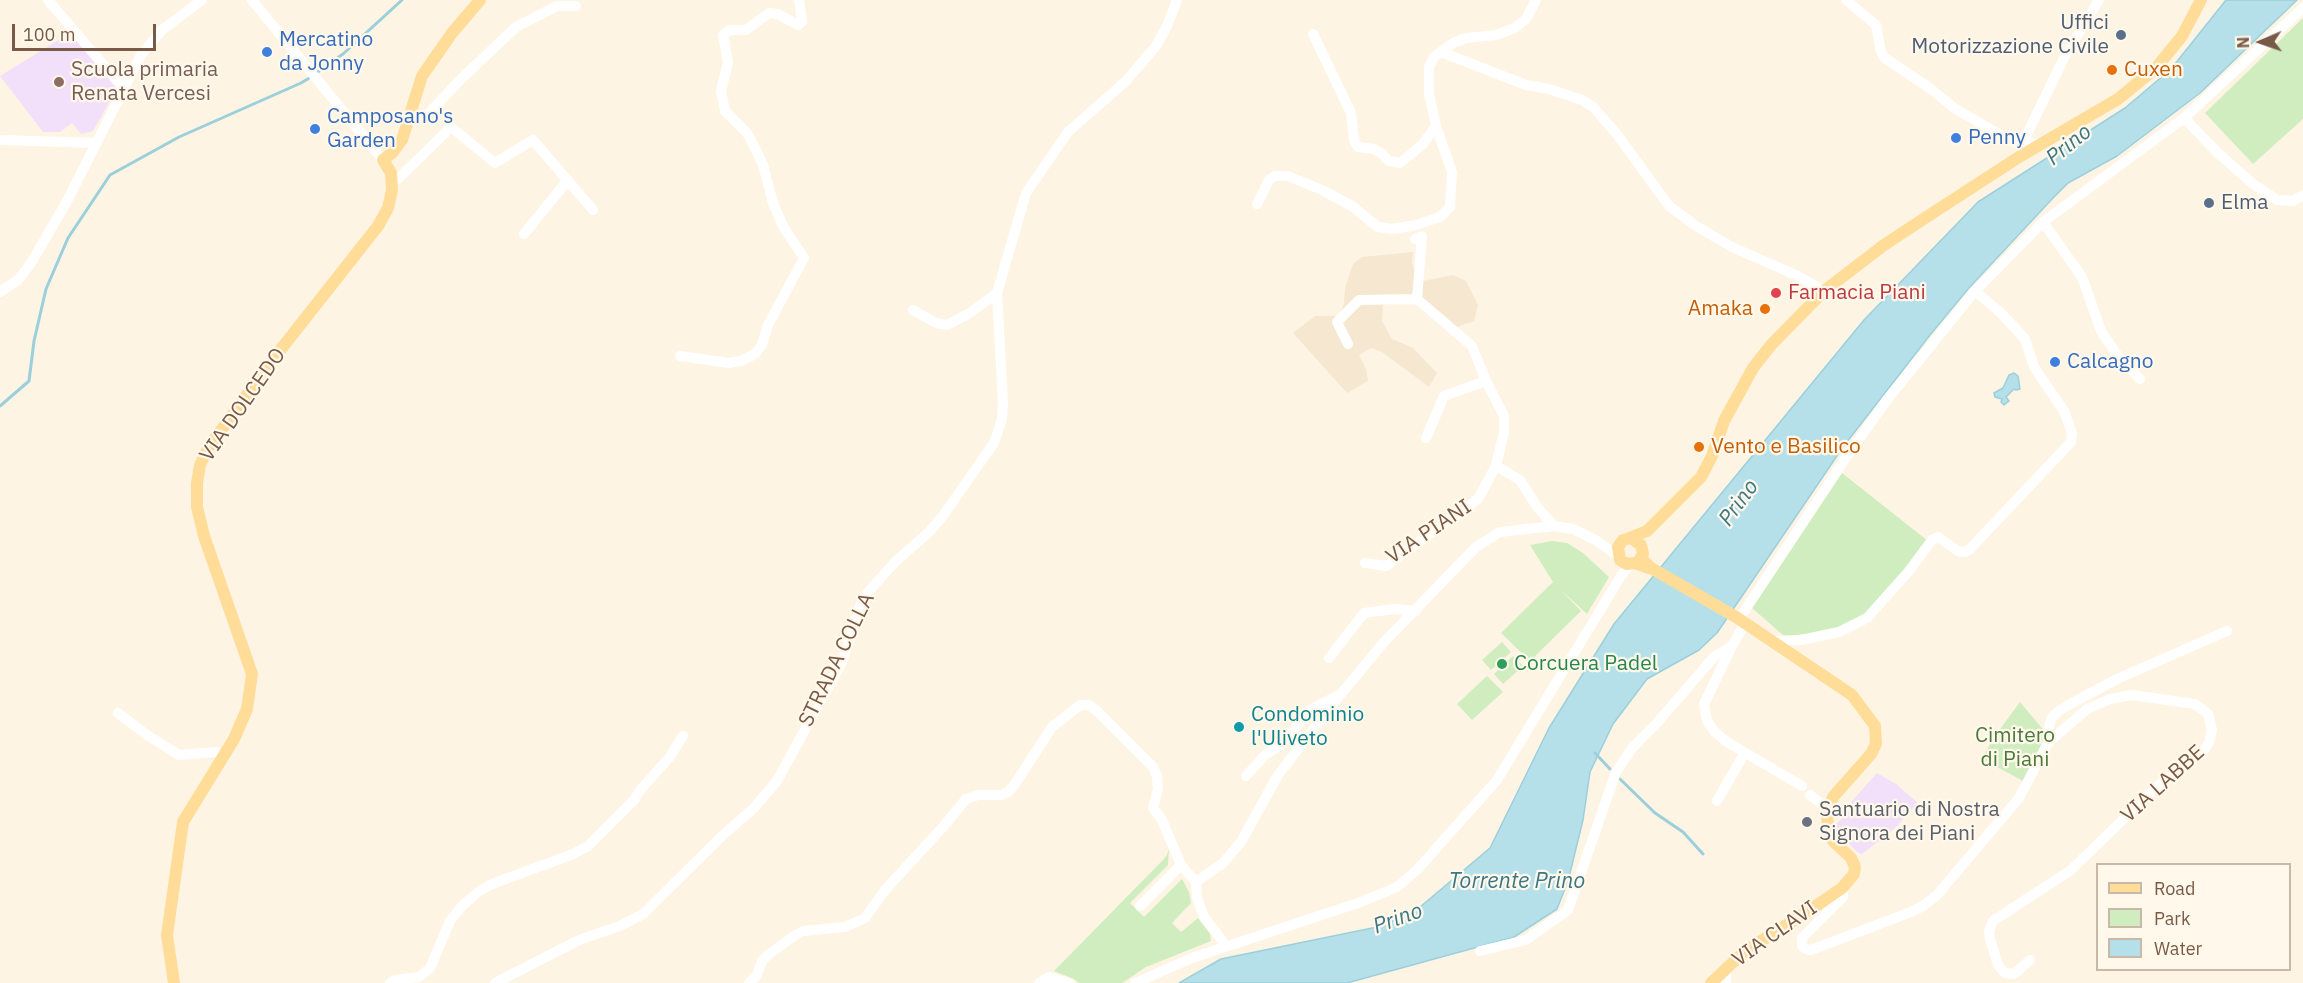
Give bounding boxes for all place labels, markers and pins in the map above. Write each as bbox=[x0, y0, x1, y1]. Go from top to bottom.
place label: Uffici Motorizzazione Civile bbox=[1911, 10, 2109, 60]
place label: Mercatino da Jonny bbox=[279, 27, 373, 77]
marker: Uffici Motorizzazione Civile bbox=[2114, 28, 2128, 42]
marker: Mercatino da Jonny bbox=[260, 45, 274, 59]
place label: Scuola primaria Renata Vercesi bbox=[71, 57, 218, 107]
place label: Cuxen bbox=[2124, 57, 2183, 83]
marker: Cuxen bbox=[2105, 63, 2119, 77]
marker: Scuola primaria Renata Vercesi bbox=[52, 75, 66, 89]
place label: Camposano's Garden bbox=[327, 104, 454, 154]
marker: Camposano's Garden bbox=[308, 122, 322, 136]
place label: Penny bbox=[1968, 125, 2026, 151]
marker: Penny bbox=[1949, 131, 1963, 145]
place label: Elma bbox=[2221, 190, 2269, 216]
marker: Elma bbox=[2202, 196, 2216, 210]
place label: Farmacia Piani bbox=[1788, 280, 1926, 306]
marker: Farmacia Piani bbox=[1769, 286, 1783, 300]
place label: Amaka bbox=[1688, 296, 1753, 322]
marker: Amaka bbox=[1758, 302, 1772, 316]
place label: Calcagno bbox=[2067, 349, 2154, 375]
marker: Calcagno bbox=[2048, 355, 2062, 369]
place label: Vento e Basilico bbox=[1711, 434, 1861, 460]
marker: Vento e Basilico bbox=[1692, 440, 1706, 454]
place label: Corcuera Padel bbox=[1514, 651, 1657, 677]
marker: Corcuera Padel bbox=[1495, 657, 1509, 671]
place label: Condominio l'Uliveto bbox=[1251, 702, 1364, 752]
marker: Condominio l'Uliveto bbox=[1232, 720, 1246, 734]
place label: Santuario di Nostra Signora dei Piani bbox=[1819, 797, 2000, 847]
marker: Santuario di Nostra Signora dei Piani bbox=[1800, 815, 1814, 829]

